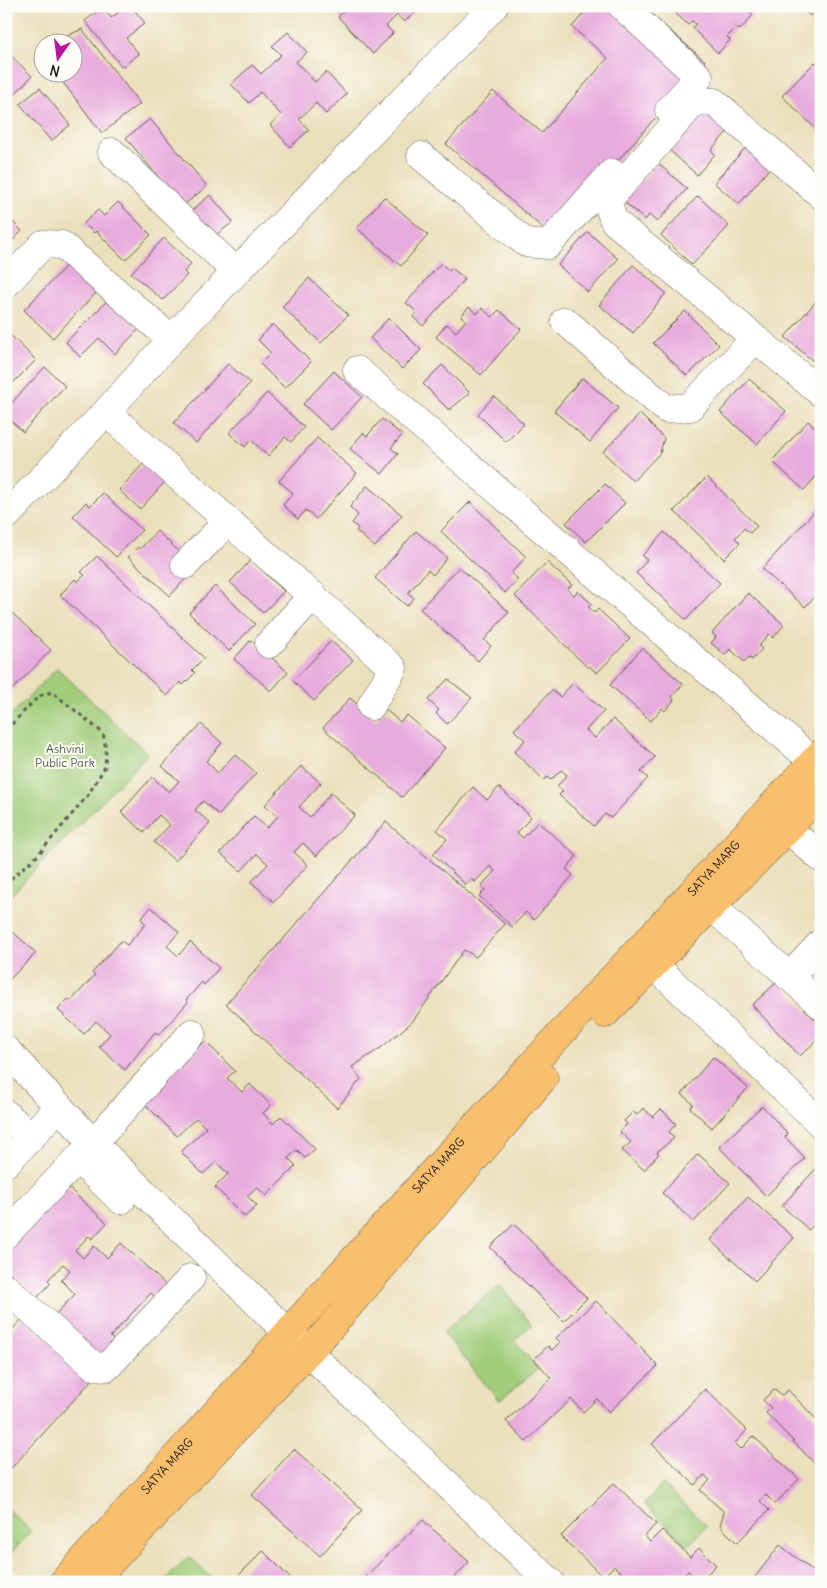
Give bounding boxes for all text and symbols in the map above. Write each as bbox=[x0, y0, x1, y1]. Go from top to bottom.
north arrow bbox=[32, 32, 82, 82]
text: N bbox=[48, 61, 62, 81]
park label: Ashvini Public Park bbox=[35, 741, 95, 770]
street label: SATYA MARG bbox=[684, 837, 743, 899]
street label: SATYA MARG bbox=[409, 1134, 468, 1196]
street label: SATYA MARG bbox=[138, 1434, 196, 1497]

